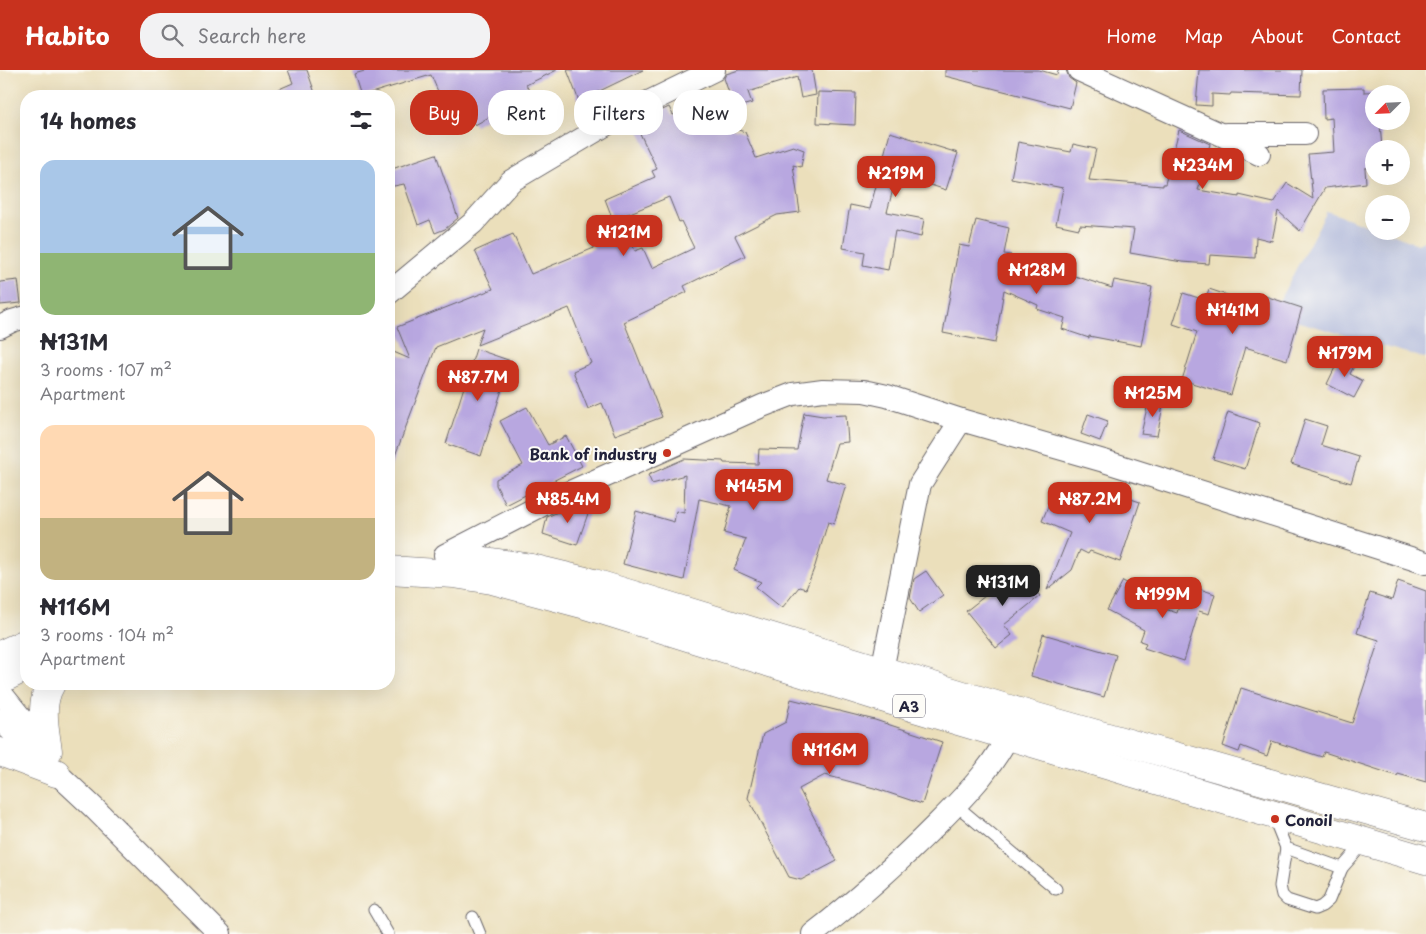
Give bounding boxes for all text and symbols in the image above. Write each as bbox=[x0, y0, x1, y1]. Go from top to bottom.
search box bbox=[140, 13, 490, 58]
text: Habito bbox=[25, 17, 110, 53]
icon: search bbox=[158, 21, 186, 49]
text: Search here bbox=[198, 21, 306, 49]
text: Home bbox=[1106, 22, 1156, 49]
text: Map bbox=[1184, 22, 1223, 49]
text: About bbox=[1251, 22, 1303, 49]
text: Contact bbox=[1331, 22, 1401, 49]
north arrow bbox=[1365, 85, 1410, 130]
map controls bbox=[1365, 85, 1410, 240]
chip: Buy bbox=[410, 90, 478, 135]
chip: Rent bbox=[488, 90, 564, 135]
chip: Filters bbox=[574, 90, 663, 135]
chip: New bbox=[673, 90, 747, 135]
text: 14 homes bbox=[40, 104, 136, 136]
icon: filters bbox=[347, 106, 375, 134]
button: + bbox=[1365, 140, 1410, 185]
pin: ₦234M bbox=[1168, 148, 1238, 190]
text: ₦234M bbox=[1173, 152, 1233, 176]
pin: ₦219M bbox=[861, 156, 931, 198]
text: ₦219M bbox=[868, 160, 924, 184]
icon: home bbox=[163, 193, 253, 283]
button: − bbox=[1365, 195, 1410, 240]
pin: ₦121M bbox=[589, 214, 659, 257]
text: ₦121M bbox=[597, 219, 651, 243]
pin: ₦128M bbox=[1002, 252, 1072, 295]
text: ₦128M bbox=[1009, 257, 1065, 281]
pin: ₦141M bbox=[1198, 292, 1268, 335]
text: ₦141M bbox=[1207, 297, 1259, 321]
text: ₦131M bbox=[40, 325, 108, 357]
pin: ₦179M bbox=[1310, 336, 1380, 378]
text: ₦179M bbox=[1318, 340, 1372, 364]
text: 3 rooms · 107 m² bbox=[40, 357, 172, 381]
pin: ₦87.7M bbox=[437, 360, 519, 402]
text: ₦87.7M bbox=[448, 364, 508, 388]
pin: ₦125M bbox=[1118, 376, 1188, 418]
text: ₦125M bbox=[1125, 380, 1181, 404]
text: Apartment bbox=[40, 381, 125, 405]
place label: Bank of industry bbox=[529, 442, 657, 465]
marker: Bank of industry bbox=[661, 447, 673, 459]
icon: home bbox=[163, 458, 253, 548]
pin: ₦145M bbox=[719, 468, 789, 511]
text: ₦145M bbox=[726, 473, 782, 497]
pin: ₦85.4M bbox=[527, 482, 609, 524]
pin: ₦87.2M bbox=[1049, 482, 1131, 524]
text: ₦85.4M bbox=[537, 486, 599, 510]
text: ₦87.2M bbox=[1059, 486, 1121, 510]
pin: ₦131M bbox=[968, 564, 1038, 607]
text: ₦131M bbox=[977, 569, 1029, 593]
pin: ₦199M bbox=[1128, 576, 1198, 619]
text: ₦199M bbox=[1136, 581, 1190, 605]
text: ₦116M bbox=[40, 590, 111, 622]
text: 3 rooms · 104 m² bbox=[40, 622, 174, 646]
text: Apartment bbox=[40, 646, 125, 670]
road number: A3 bbox=[893, 694, 925, 718]
pin: ₦116M bbox=[795, 732, 865, 775]
text: ₦116M bbox=[803, 737, 857, 761]
place label: Conoil bbox=[1285, 808, 1333, 831]
marker: Conoil bbox=[1269, 813, 1281, 825]

